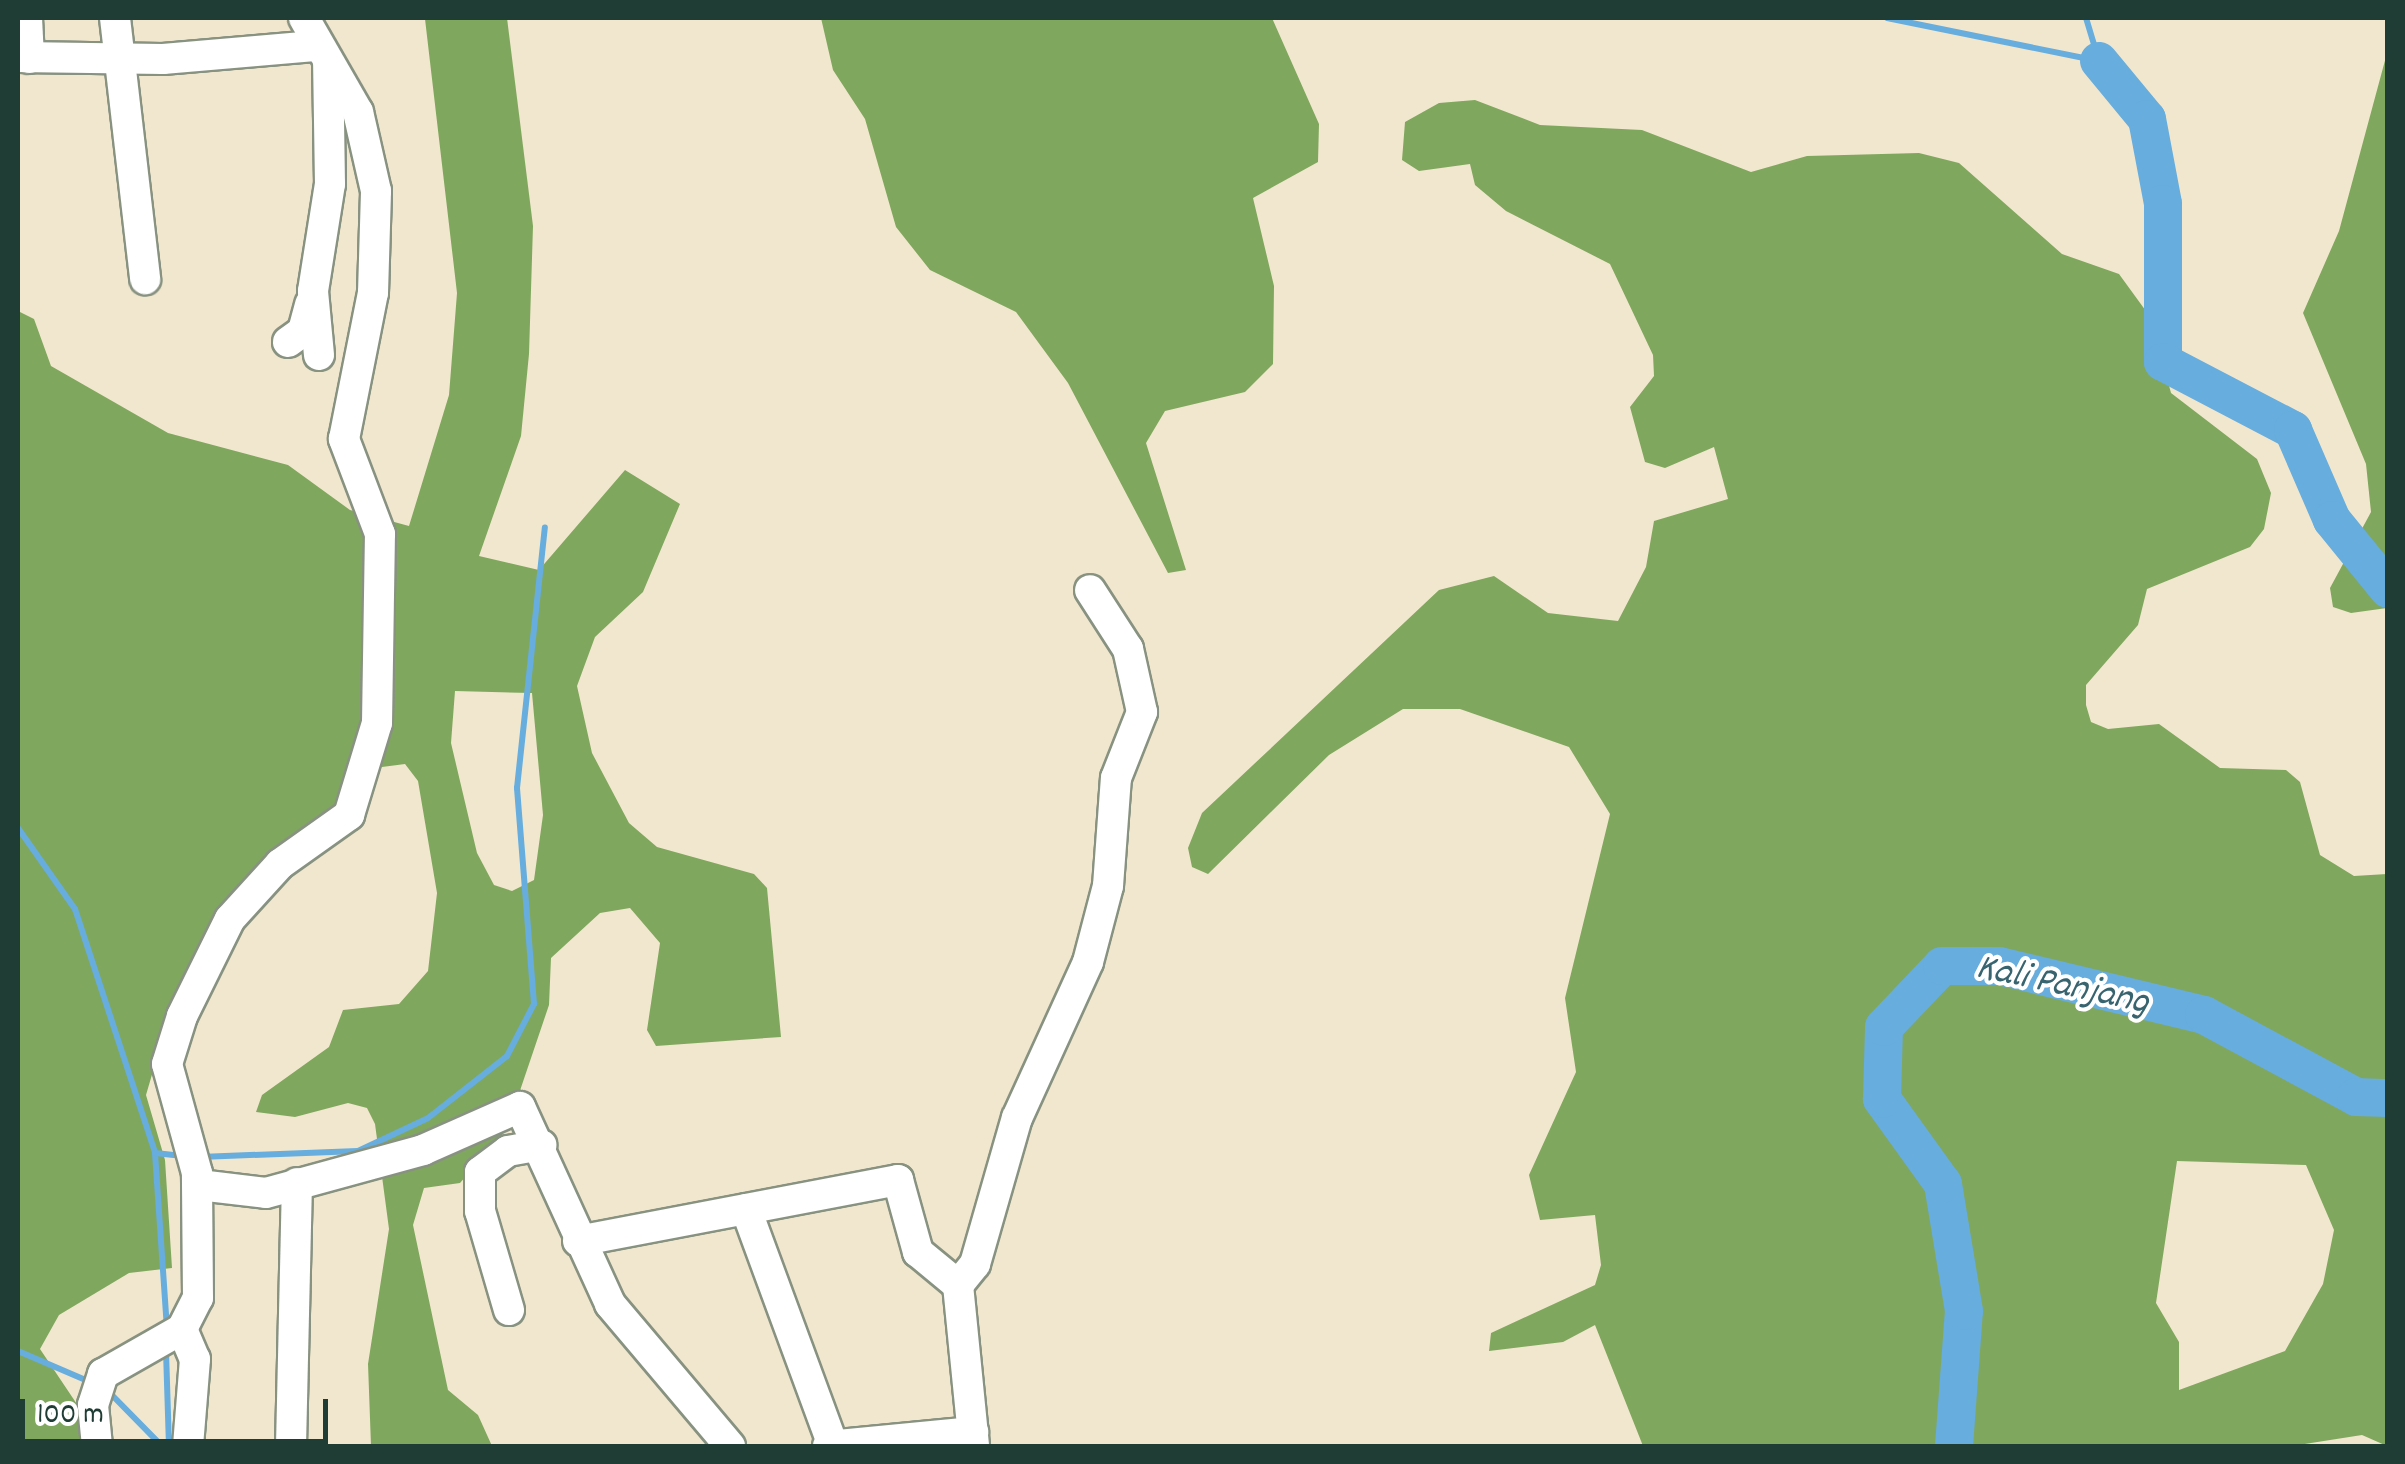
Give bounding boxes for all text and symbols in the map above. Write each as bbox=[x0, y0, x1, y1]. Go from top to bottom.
water label: Kali Panjang bbox=[1972, 947, 2152, 1027]
scale bar bbox=[25, 1379, 332, 1441]
text: 100 m bbox=[37, 1395, 104, 1438]

